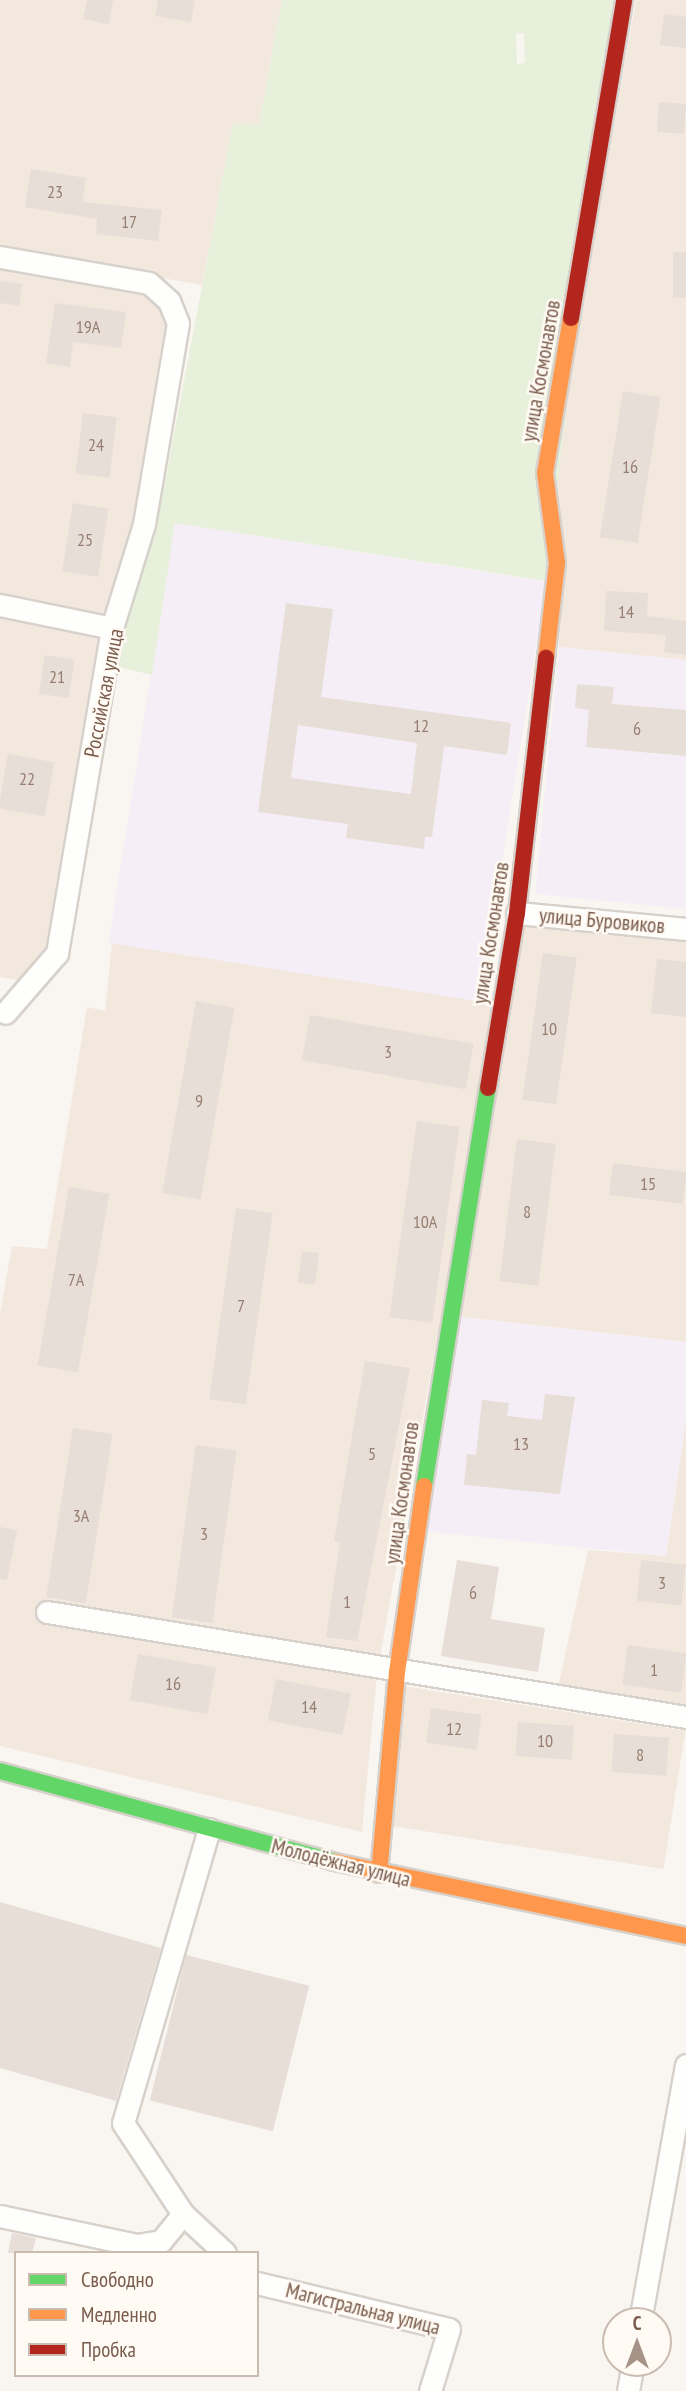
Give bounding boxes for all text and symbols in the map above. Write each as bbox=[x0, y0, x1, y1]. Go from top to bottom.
house number: 23 bbox=[47, 181, 63, 203]
house number: 17 bbox=[121, 211, 137, 233]
street label: улица Космонавтов bbox=[516, 298, 566, 444]
house number: 19А bbox=[76, 316, 100, 338]
house number: 24 bbox=[88, 434, 104, 456]
house number: 16 bbox=[622, 456, 638, 478]
house number: 25 bbox=[77, 529, 93, 551]
house number: 14 bbox=[618, 601, 634, 623]
street label: Российская улица bbox=[79, 626, 129, 760]
house number: 21 bbox=[49, 666, 65, 688]
house number: 12 bbox=[413, 715, 429, 737]
house number: 6 bbox=[633, 718, 641, 740]
house number: 22 bbox=[19, 768, 35, 790]
street label: улица Космонавтов bbox=[467, 860, 515, 1006]
street label: улица Буровиков bbox=[538, 903, 666, 939]
house number: 10 bbox=[541, 1018, 557, 1040]
house number: 3 bbox=[384, 1041, 392, 1063]
house number: 9 bbox=[195, 1090, 203, 1112]
house number: 15 bbox=[640, 1173, 656, 1195]
house number: 8 bbox=[523, 1201, 531, 1223]
house number: 10А bbox=[413, 1211, 437, 1233]
house number: 7А bbox=[68, 1269, 84, 1291]
house number: 7 bbox=[237, 1295, 245, 1317]
street label: улица Космонавтов bbox=[380, 1420, 424, 1566]
house number: 13 bbox=[513, 1433, 529, 1455]
house number: 5 bbox=[368, 1443, 376, 1465]
house number: 3А bbox=[73, 1505, 89, 1527]
house number: 3 bbox=[200, 1523, 208, 1545]
house number: 3 bbox=[658, 1572, 666, 1594]
house number: 6 bbox=[469, 1582, 477, 1604]
house number: 1 bbox=[343, 1591, 351, 1613]
house number: 1 bbox=[650, 1659, 658, 1681]
house number: 16 bbox=[165, 1673, 181, 1695]
house number: 14 bbox=[301, 1696, 317, 1718]
house number: 12 bbox=[446, 1718, 462, 1740]
house number: 10 bbox=[537, 1730, 553, 1752]
house number: 8 bbox=[636, 1744, 644, 1766]
street label: Молодёжная улица bbox=[269, 1834, 413, 1892]
legend bbox=[14, 2251, 259, 2377]
text: Свободно bbox=[81, 2266, 154, 2293]
street label: Магистральная улица bbox=[283, 2278, 443, 2340]
text: Медленно bbox=[81, 2301, 157, 2328]
north arrow bbox=[602, 2307, 672, 2377]
text: С bbox=[633, 2311, 641, 2335]
text: Пробка bbox=[81, 2336, 136, 2363]

